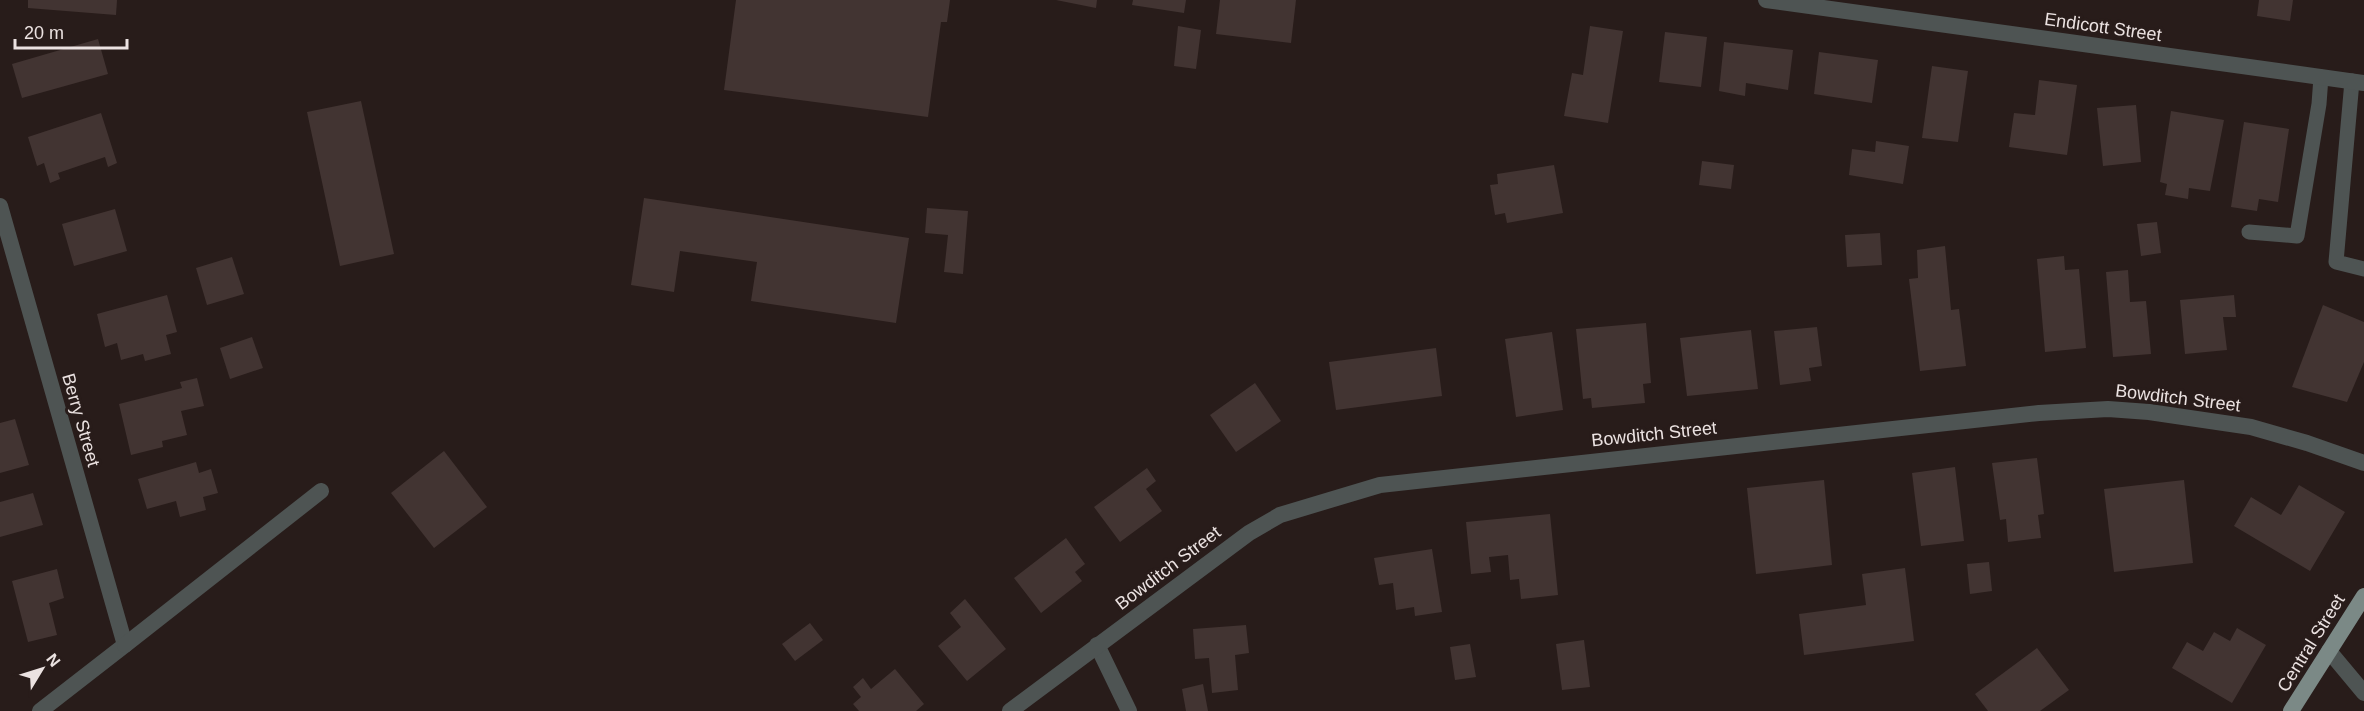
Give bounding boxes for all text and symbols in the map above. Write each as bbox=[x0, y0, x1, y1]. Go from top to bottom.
street label: Endicott Street bbox=[2043, 9, 2163, 45]
scale bar bbox=[15, 12, 128, 50]
text: 20 m bbox=[24, 23, 64, 43]
street label: Berry Street bbox=[58, 371, 104, 469]
street label: Bowditch Street bbox=[2114, 380, 2242, 416]
street label: Bowditch Street bbox=[1590, 417, 1718, 451]
street label: Bowditch Street bbox=[1112, 522, 1224, 614]
street label: Central Street bbox=[2273, 591, 2349, 695]
north arrow bbox=[12, 639, 72, 699]
text: N bbox=[43, 650, 64, 670]

